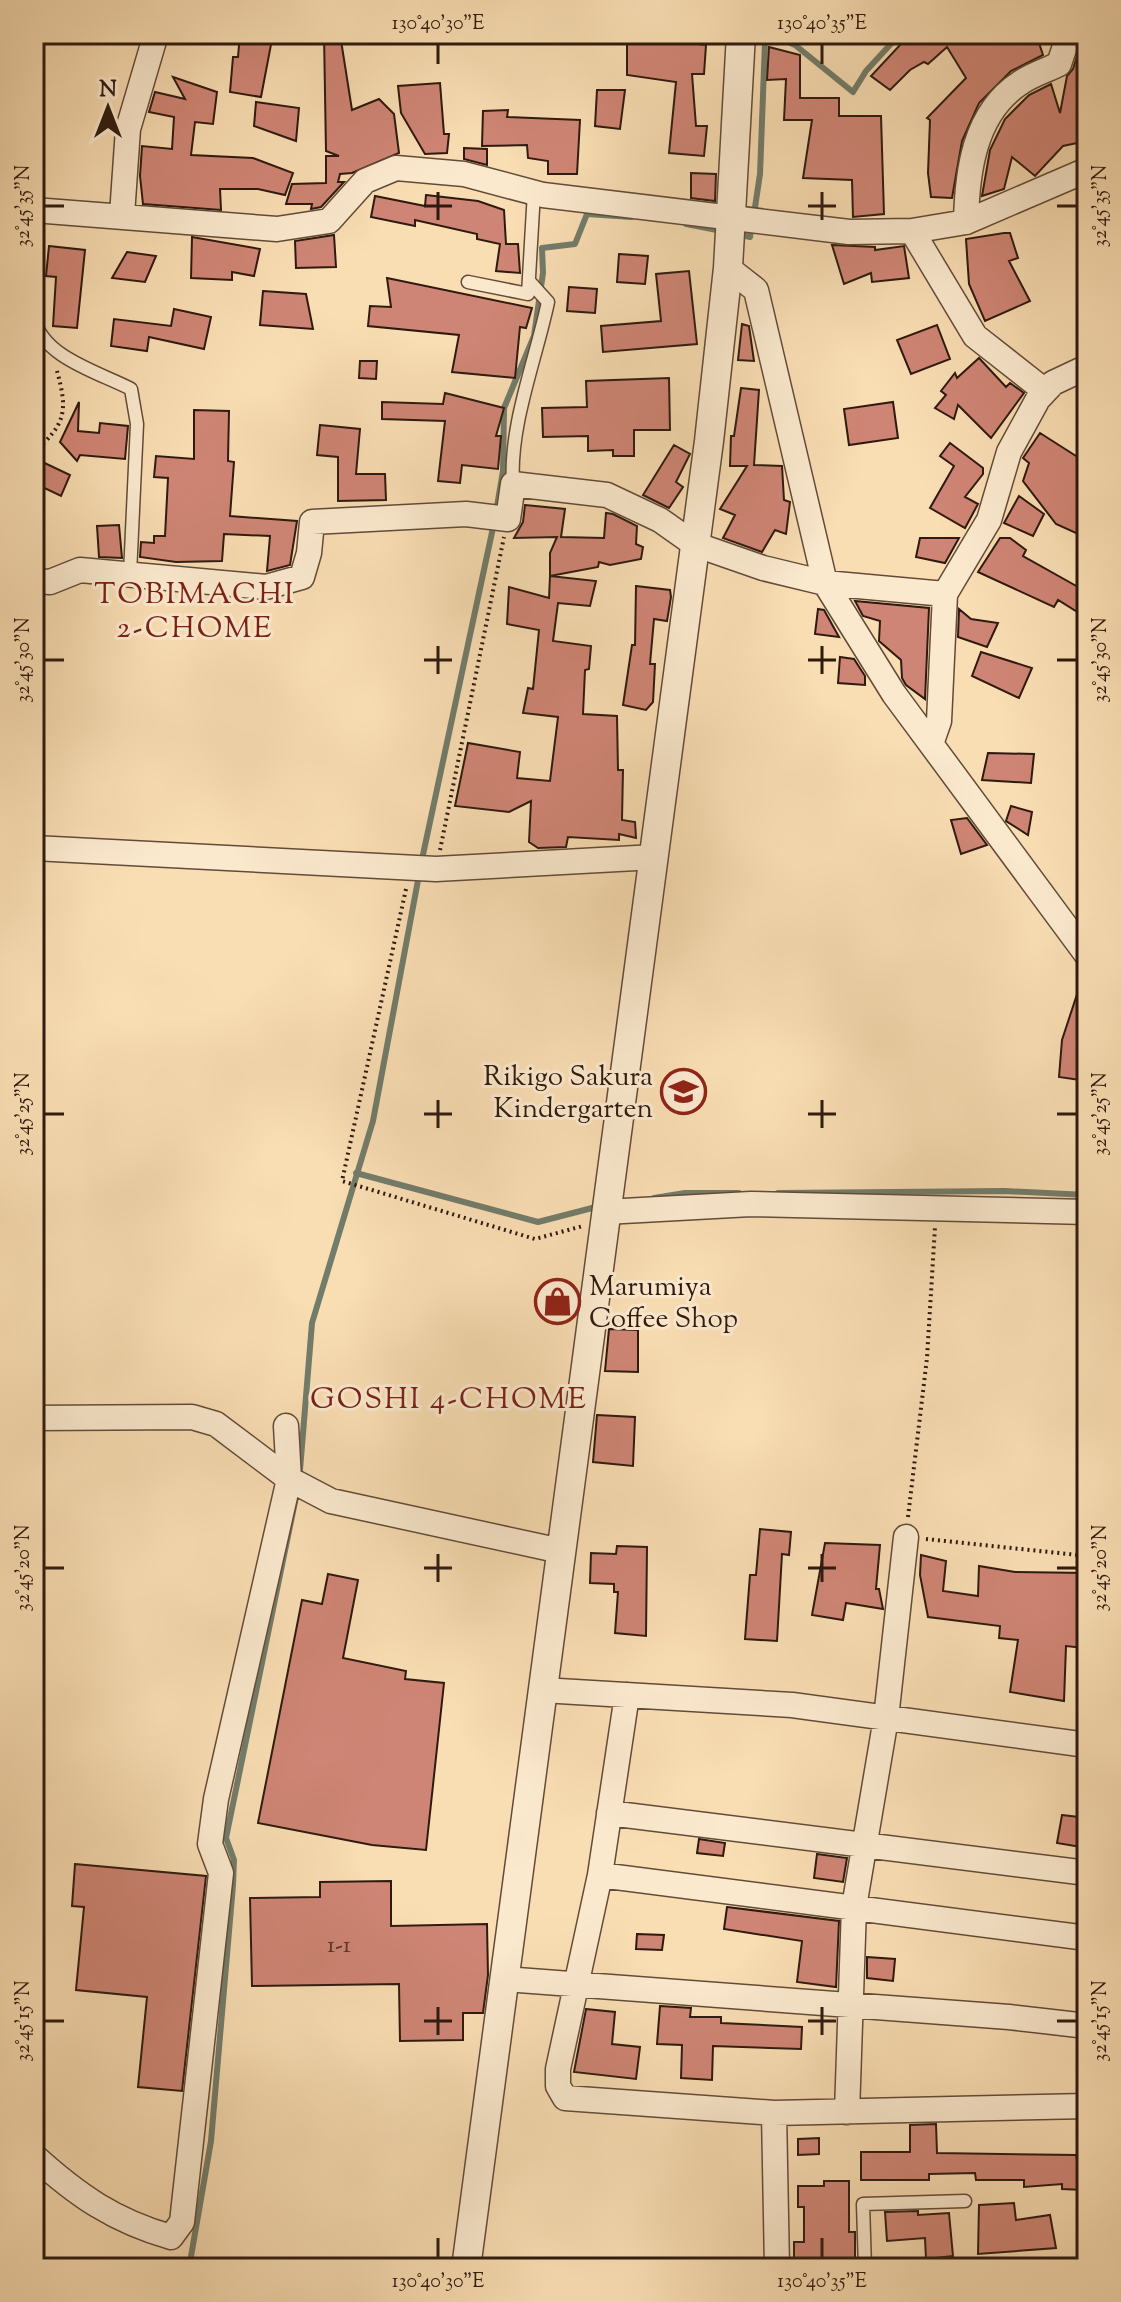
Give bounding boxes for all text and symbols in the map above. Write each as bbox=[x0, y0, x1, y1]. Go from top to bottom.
text: 130°40'30"E bbox=[392, 10, 484, 39]
text: 130°40'35"E bbox=[777, 10, 867, 39]
north arrow bbox=[68, 68, 148, 148]
text: N bbox=[99, 75, 117, 107]
text: 32°45'35"N bbox=[10, 165, 39, 247]
text: 32°45'35"N bbox=[1087, 165, 1116, 247]
district label: TOBIMACHI 2-CHOME bbox=[94, 574, 296, 651]
text: 32°45'30"N bbox=[10, 617, 39, 703]
text: 32°45'30"N bbox=[1087, 617, 1116, 703]
place label: Rikigo Sakura Kindergarten bbox=[483, 1058, 653, 1130]
school or university icon: Rikigo Sakura Kindergarten bbox=[660, 1067, 708, 1115]
text: 32°45'25"N bbox=[10, 1072, 39, 1156]
text: 32°45'25"N bbox=[1087, 1072, 1116, 1156]
place label: Marumiya Coffee Shop bbox=[589, 1268, 738, 1340]
shop icon: Marumiya Coffee Shop bbox=[534, 1277, 582, 1325]
district label: GOSHI 4-CHOME bbox=[310, 1379, 588, 1422]
text: 32°45'20"N bbox=[10, 1525, 39, 1611]
text: 32°45'20"N bbox=[1087, 1525, 1116, 1611]
house number: 1-1 bbox=[327, 1929, 351, 1963]
text: 32°45'15"N bbox=[10, 1980, 39, 2062]
text: 32°45'15"N bbox=[1087, 1980, 1116, 2062]
text: 130°40'30"E bbox=[392, 2268, 484, 2297]
text: 130°40'35"E bbox=[777, 2268, 867, 2297]

